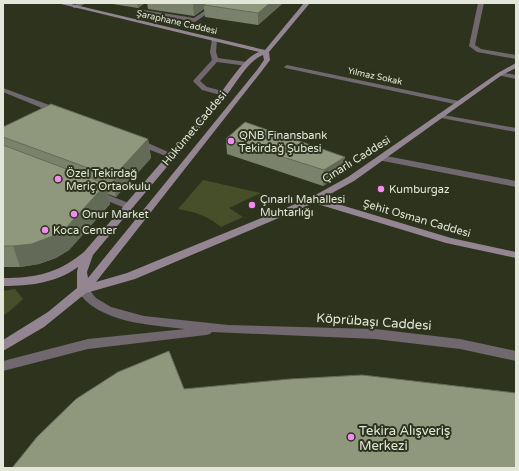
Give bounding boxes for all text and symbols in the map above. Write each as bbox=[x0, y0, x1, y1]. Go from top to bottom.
street label: Şaraphane Caddesi bbox=[135, 8, 218, 37]
street label: Yılmaz Sokak bbox=[347, 65, 403, 88]
street label: Hükümet Caddesi bbox=[160, 89, 229, 168]
place label: QNB Finansbank Tekirdağ Şubesi bbox=[239, 129, 327, 155]
street label: Çınarlı Caddesi bbox=[320, 133, 393, 186]
marker: QNB Finansbank Tekirdağ Şubesi bbox=[226, 136, 236, 146]
place label: Özel Tekirdağ Meriç Ortaokulu bbox=[66, 167, 151, 193]
marker: Özel Tekirdağ Meriç Ortaokulu bbox=[53, 174, 63, 184]
place label: Kumburgaz bbox=[389, 183, 450, 196]
marker: Kumburgaz bbox=[376, 184, 386, 194]
place label: Çınarlı Mahallesi Muhtarlığı bbox=[260, 193, 345, 219]
street label: Şehit Osman Caddesi bbox=[362, 197, 472, 240]
marker: Çınarlı Mahallesi Muhtarlığı bbox=[247, 200, 257, 210]
place label: Onur Market bbox=[82, 208, 149, 221]
marker: Onur Market bbox=[69, 209, 79, 219]
place label: Koca Center bbox=[53, 224, 118, 237]
marker: Koca Center bbox=[40, 225, 50, 235]
street label: Köprübaşı Caddesi bbox=[316, 310, 432, 334]
place label: Tekira Alışveriş Merkezi bbox=[359, 423, 450, 454]
marker: Tekira Alışveriş Merkezi bbox=[346, 432, 356, 442]

